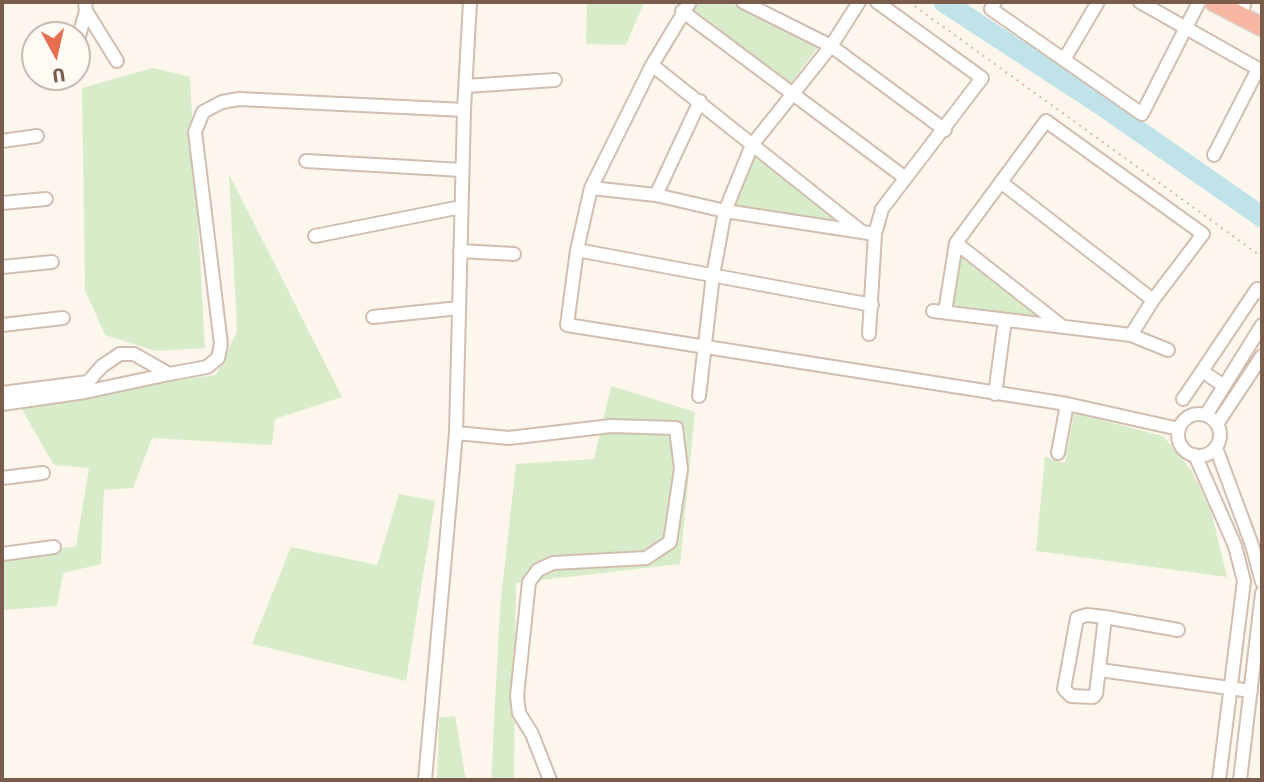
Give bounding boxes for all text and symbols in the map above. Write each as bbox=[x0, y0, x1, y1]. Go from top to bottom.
north arrow bbox=[21, 21, 91, 91]
text: U bbox=[51, 63, 66, 88]

